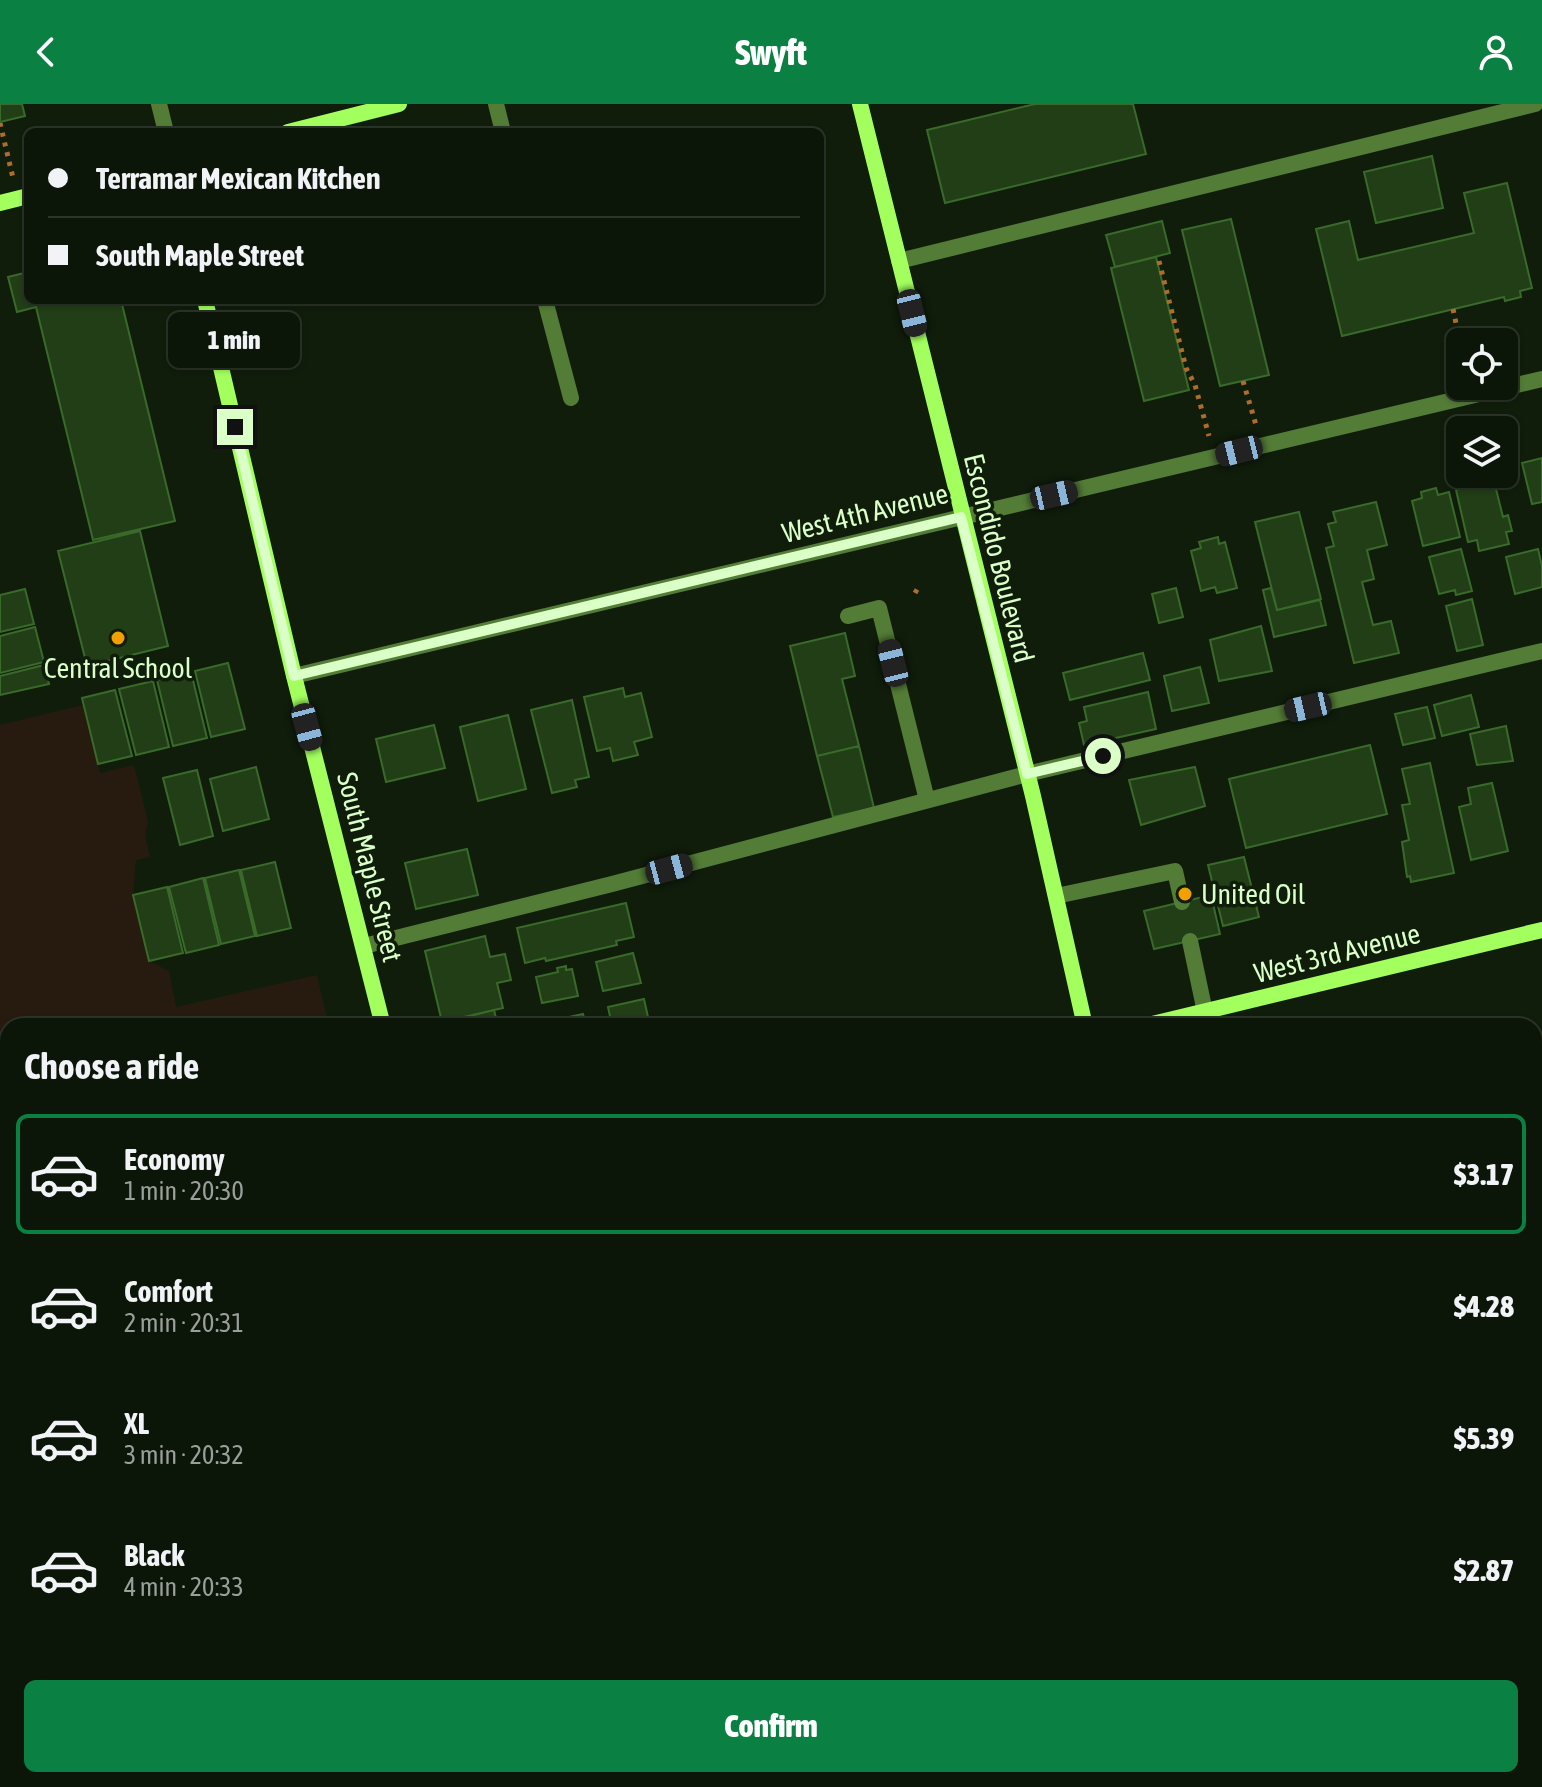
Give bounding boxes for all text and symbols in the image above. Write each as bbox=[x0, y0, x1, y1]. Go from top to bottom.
icon: back bbox=[24, 30, 68, 74]
icon: person bbox=[1474, 30, 1518, 74]
text: Swyft bbox=[735, 31, 807, 73]
text: Terramar Mexican Kitchen bbox=[96, 161, 380, 195]
text: South Maple Street bbox=[96, 238, 304, 272]
car bbox=[895, 287, 929, 339]
callout: 1 min bbox=[169, 311, 301, 367]
text: 1 min bbox=[207, 325, 261, 355]
map controls bbox=[1446, 328, 1518, 488]
button: locate bbox=[1446, 328, 1518, 400]
route end bbox=[217, 409, 253, 445]
button: layers bbox=[1446, 416, 1518, 488]
car bbox=[1213, 434, 1265, 468]
street label: Escondido Boulevard bbox=[958, 450, 1040, 666]
street label: West 4th Avenue bbox=[779, 477, 951, 549]
car bbox=[1028, 478, 1080, 512]
marker: Central School bbox=[109, 629, 127, 647]
car bbox=[876, 637, 910, 689]
place label: Central School bbox=[44, 652, 193, 684]
car bbox=[1282, 690, 1334, 724]
car bbox=[289, 701, 325, 753]
route start bbox=[1085, 738, 1121, 774]
street label: South Maple Street bbox=[331, 769, 409, 965]
car bbox=[643, 851, 695, 887]
place label: United Oil bbox=[1201, 878, 1306, 910]
marker: United Oil bbox=[1176, 885, 1194, 903]
street label: West 3rd Avenue bbox=[1251, 917, 1423, 989]
text: Choose a ride bbox=[24, 1045, 199, 1087]
icon: car bbox=[28, 1138, 100, 1210]
text: Economy bbox=[124, 1142, 225, 1176]
text: $3.17 bbox=[1454, 1157, 1514, 1191]
text: 1 min · 20:30 bbox=[124, 1176, 244, 1206]
icon: car bbox=[28, 1270, 100, 1342]
text: Comfort bbox=[124, 1274, 213, 1308]
text: $4.28 bbox=[1454, 1289, 1514, 1323]
text: 2 min · 20:31 bbox=[124, 1308, 244, 1338]
icon: car bbox=[28, 1402, 100, 1474]
text: XL bbox=[124, 1406, 149, 1440]
text: $5.39 bbox=[1454, 1421, 1514, 1455]
text: 3 min · 20:32 bbox=[124, 1440, 244, 1470]
icon: car bbox=[28, 1534, 100, 1606]
text: Black bbox=[124, 1538, 184, 1572]
text: $2.87 bbox=[1454, 1553, 1514, 1587]
text: 4 min · 20:33 bbox=[124, 1572, 244, 1602]
button: Confirm bbox=[24, 1680, 1518, 1772]

